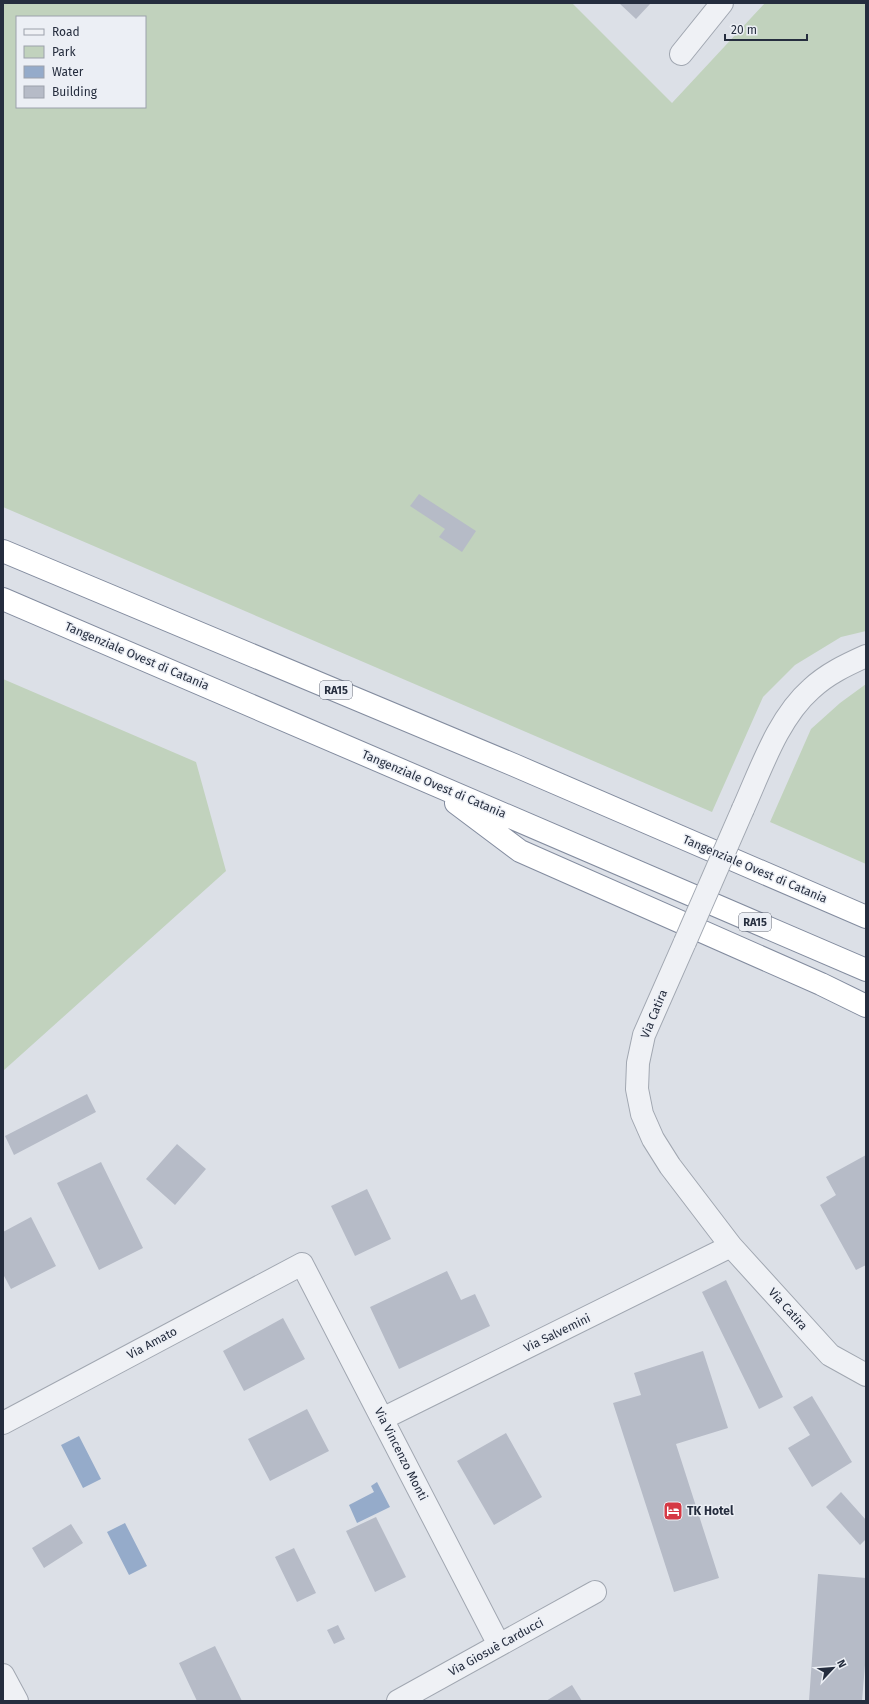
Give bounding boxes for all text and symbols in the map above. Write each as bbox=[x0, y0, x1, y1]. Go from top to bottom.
legend bbox=[16, 16, 146, 108]
scale bar bbox=[725, 16, 807, 42]
text: 20 m bbox=[731, 23, 757, 37]
text: Road bbox=[52, 25, 80, 39]
text: Park bbox=[52, 45, 76, 59]
text: Water bbox=[52, 65, 84, 79]
text: Building bbox=[52, 85, 98, 99]
street label: Tangenziale Ovest di Catania bbox=[63, 619, 211, 693]
road number: RA15 bbox=[320, 681, 352, 699]
street label: Tangenziale Ovest di Catania bbox=[360, 747, 508, 821]
street label: Tangenziale Ovest di Catania bbox=[681, 832, 829, 906]
road number: RA15 bbox=[739, 913, 771, 931]
street label: Via Catira bbox=[638, 988, 670, 1040]
street label: Via Catira bbox=[766, 1285, 810, 1333]
street label: Via Salvemini bbox=[521, 1311, 593, 1355]
street label: Via Amato bbox=[125, 1324, 179, 1362]
street label: Via Vincenzo Monti bbox=[372, 1405, 430, 1503]
hotel icon: TK Hotel bbox=[662, 1500, 684, 1522]
place label: TK Hotel bbox=[687, 1504, 734, 1518]
street label: Via Giosuè Carducci bbox=[446, 1615, 546, 1679]
north arrow bbox=[813, 1648, 853, 1688]
text: N bbox=[834, 1658, 849, 1670]

